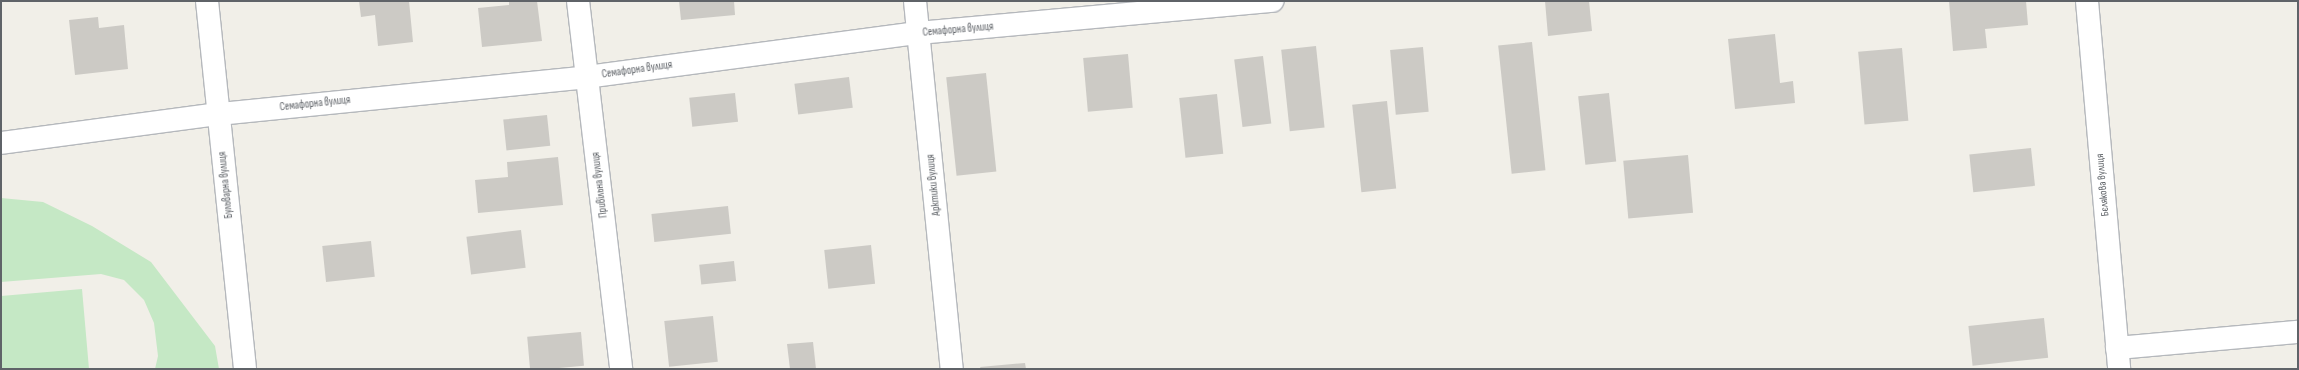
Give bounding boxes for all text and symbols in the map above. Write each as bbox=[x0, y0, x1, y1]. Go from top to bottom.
street label: Семафорна вулиця bbox=[922, 20, 994, 40]
street label: Семафорна вулиця bbox=[601, 59, 673, 81]
street label: Семафорна вулиця bbox=[279, 94, 351, 114]
street label: Бульварна вулиця bbox=[216, 151, 236, 219]
street label: Привільна вулиця bbox=[589, 151, 611, 219]
street label: Бєлякова вулиця bbox=[2094, 153, 2112, 217]
street label: Арктики вулиця bbox=[924, 154, 944, 216]

